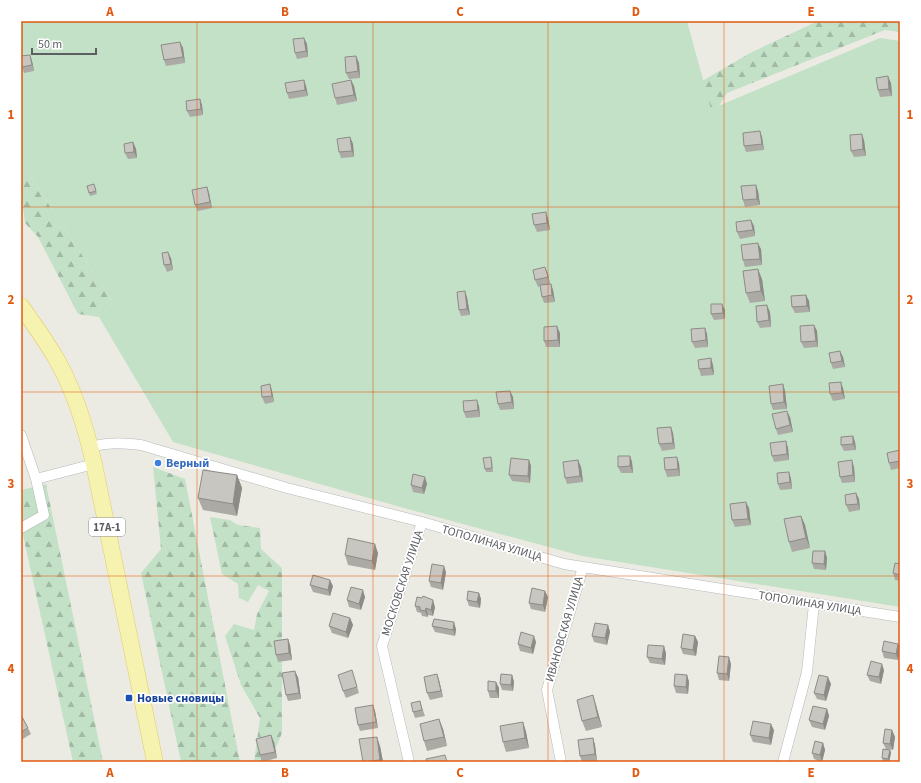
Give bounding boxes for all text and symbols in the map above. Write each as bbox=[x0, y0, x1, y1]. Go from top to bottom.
text: A bbox=[105, 3, 114, 21]
text: B bbox=[281, 3, 289, 21]
text: C bbox=[456, 3, 464, 21]
text: D bbox=[632, 3, 640, 21]
text: E bbox=[807, 3, 815, 21]
scale bar bbox=[32, 30, 96, 56]
text: 50 m bbox=[38, 36, 62, 53]
text: 1 bbox=[8, 106, 15, 124]
text: 1 bbox=[907, 106, 914, 124]
text: 2 bbox=[8, 291, 15, 309]
text: 2 bbox=[907, 291, 914, 309]
place label: Верный bbox=[166, 455, 209, 472]
marker: Верный bbox=[153, 458, 163, 468]
text: 3 bbox=[8, 475, 15, 493]
text: 3 bbox=[907, 475, 914, 493]
road number: 17А-1 bbox=[89, 518, 125, 536]
street label: ТОПОЛИНАЯ УЛИЦА bbox=[440, 521, 545, 566]
street label: МОСКОВСКАЯ УЛИЦА bbox=[377, 528, 428, 638]
street label: ИВАНОВСКАЯ УЛИЦА bbox=[541, 574, 588, 684]
street label: ТОПОЛИНАЯ УЛИЦА bbox=[757, 587, 863, 620]
text: 4 bbox=[8, 660, 15, 678]
text: 4 bbox=[907, 660, 914, 678]
place label: Новые сновицы bbox=[137, 690, 224, 707]
marker: Новые сновицы bbox=[124, 693, 134, 703]
text: A bbox=[105, 764, 114, 782]
text: B bbox=[281, 764, 289, 782]
text: C bbox=[456, 764, 464, 782]
text: D bbox=[632, 764, 640, 782]
text: E bbox=[807, 764, 815, 782]

